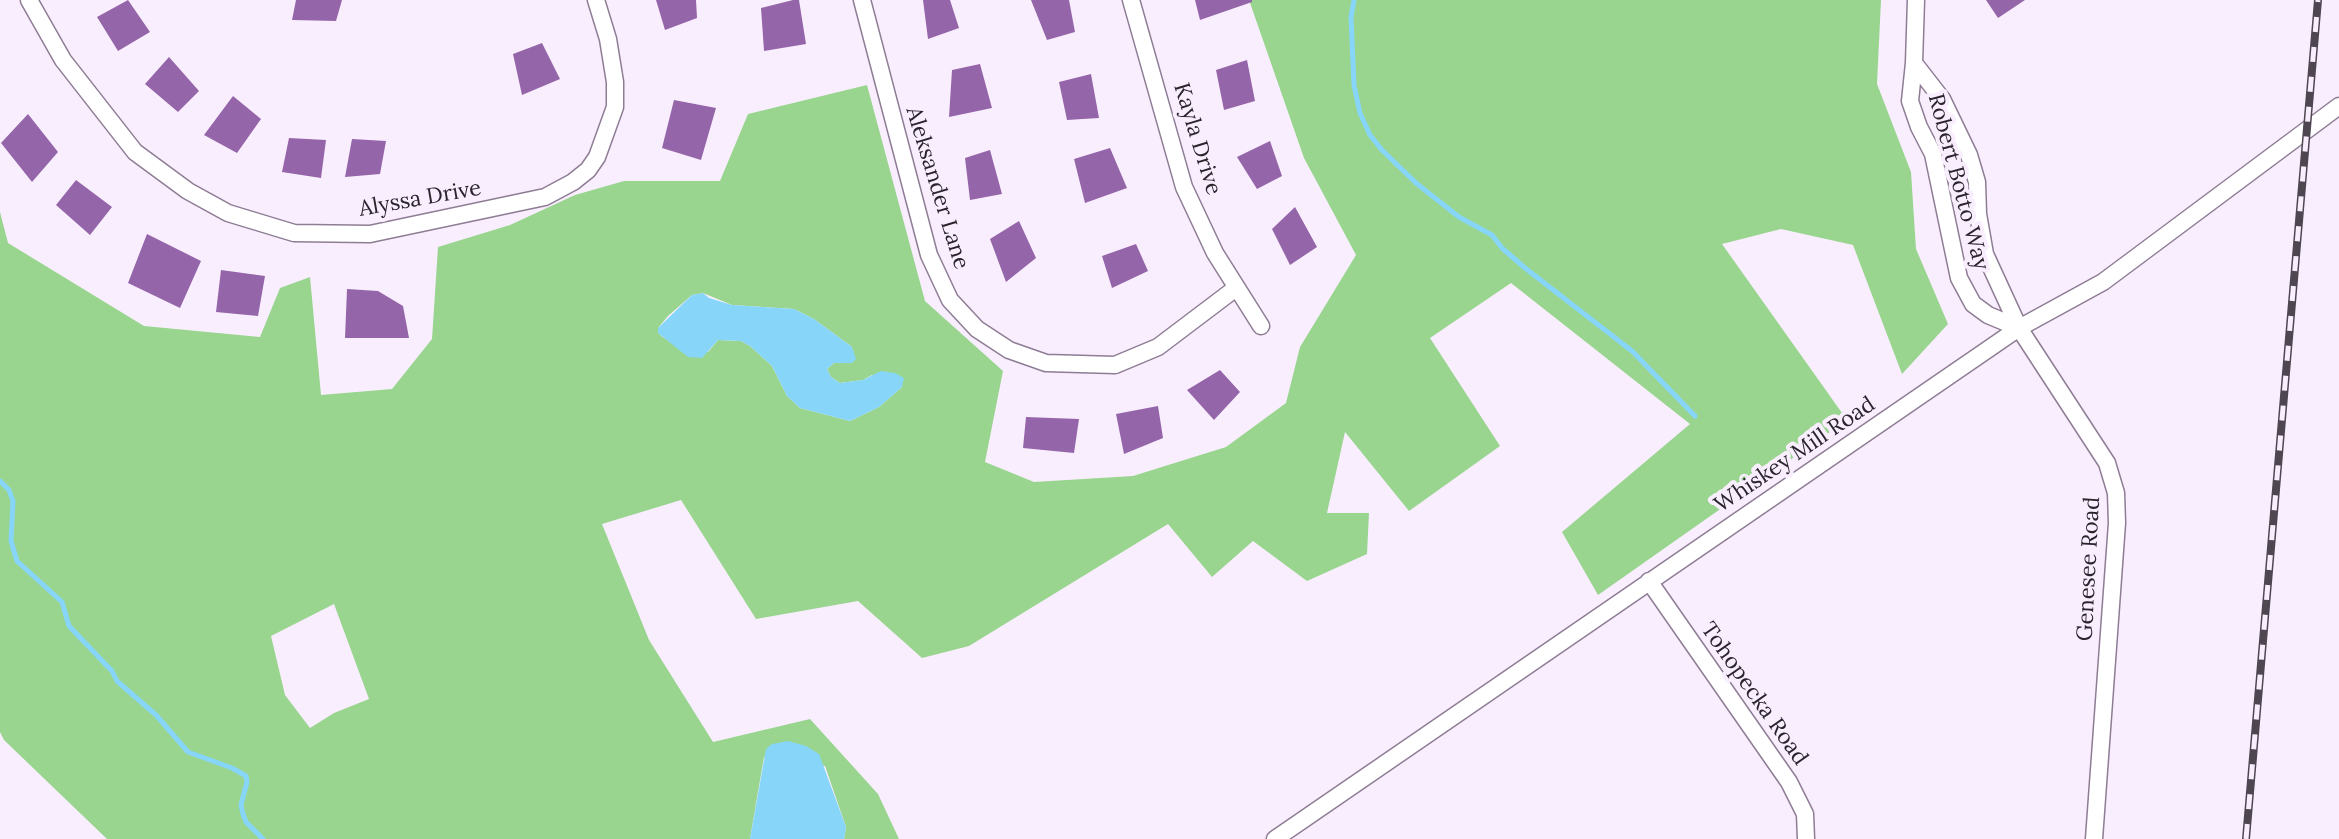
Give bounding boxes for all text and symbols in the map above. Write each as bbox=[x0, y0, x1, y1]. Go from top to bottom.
street label: Kayla Drive bbox=[1167, 80, 1227, 198]
street label: Robert Botto Way bbox=[1922, 91, 1994, 273]
street label: Aleksander Lane bbox=[900, 104, 974, 272]
street label: Alyssa Drive bbox=[357, 175, 483, 223]
street label: Whiskey Mill Road bbox=[1710, 392, 1880, 518]
street label: Genesee Road bbox=[2072, 496, 2106, 642]
street label: Tohopecka Road bbox=[1695, 617, 1813, 771]

